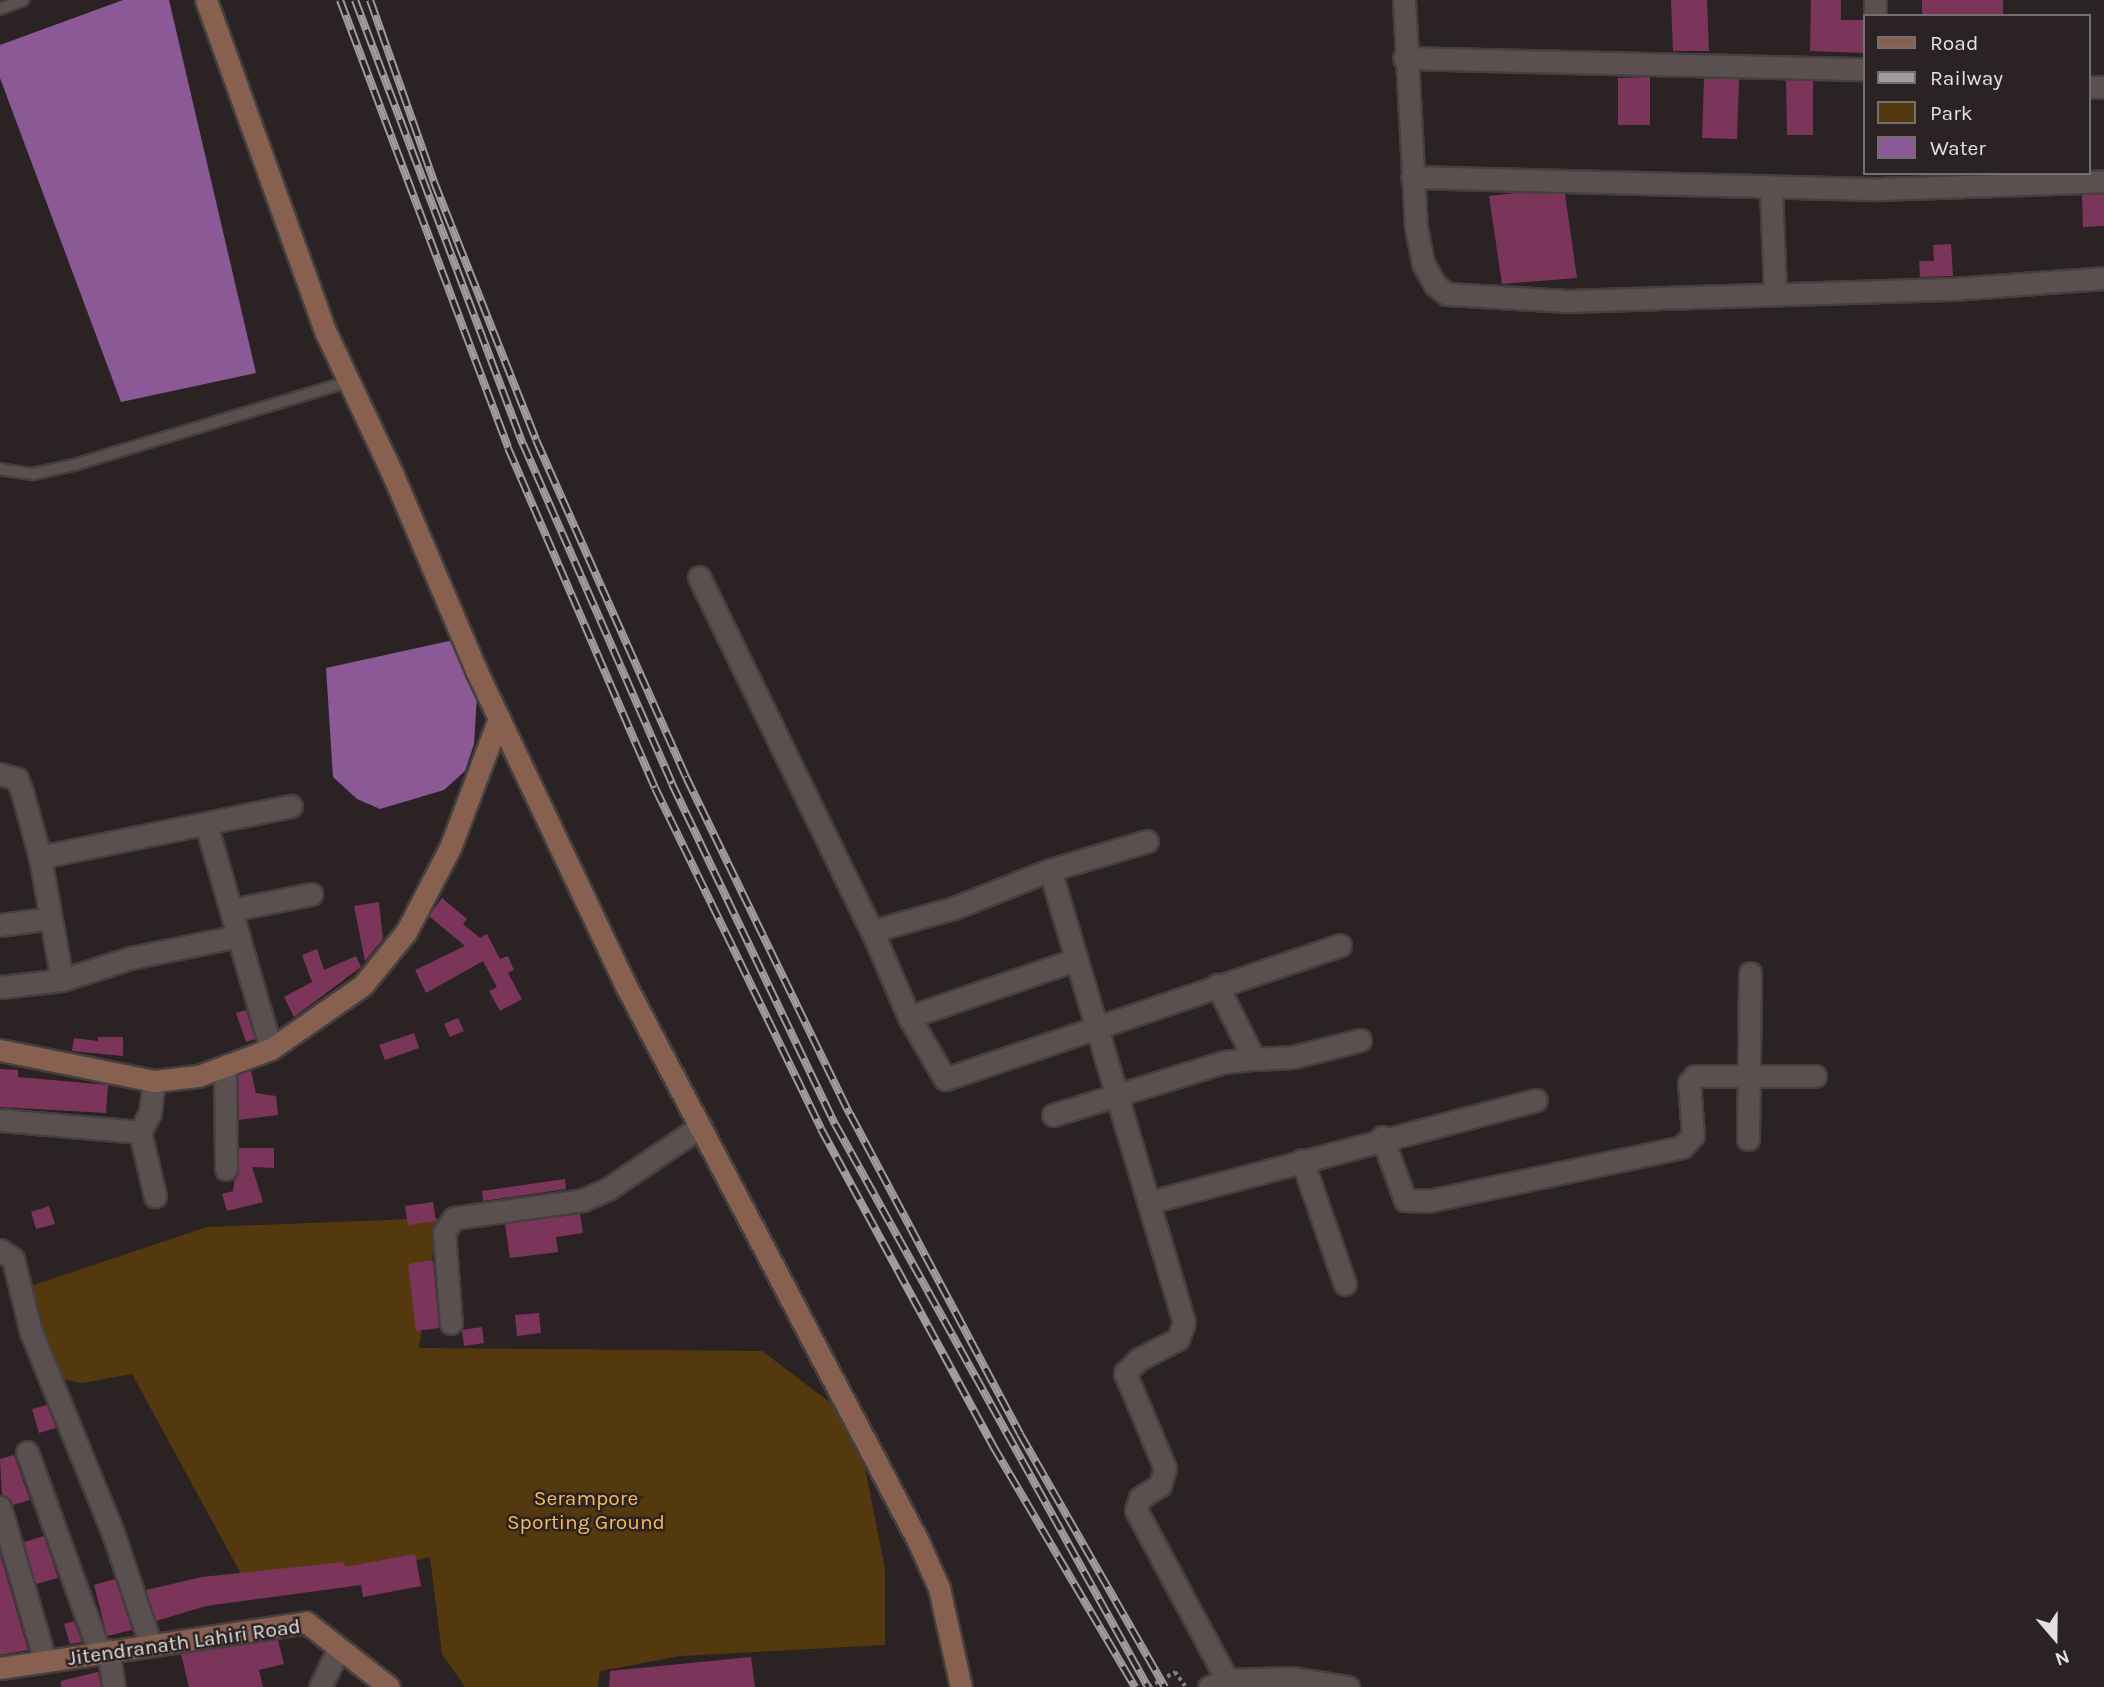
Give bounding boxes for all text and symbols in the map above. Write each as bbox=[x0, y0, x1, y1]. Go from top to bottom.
legend bbox=[1862, 14, 2090, 175]
text: Road bbox=[1930, 31, 1978, 55]
text: Railway bbox=[1930, 66, 2003, 90]
text: Park bbox=[1930, 101, 1973, 125]
text: Water bbox=[1930, 136, 1986, 160]
park label: Serampore Sporting Ground bbox=[507, 1485, 665, 1535]
north arrow bbox=[2020, 1603, 2090, 1673]
street label: Jitendranath Lahiri Road bbox=[66, 1613, 302, 1671]
text: N bbox=[2052, 1645, 2072, 1670]

